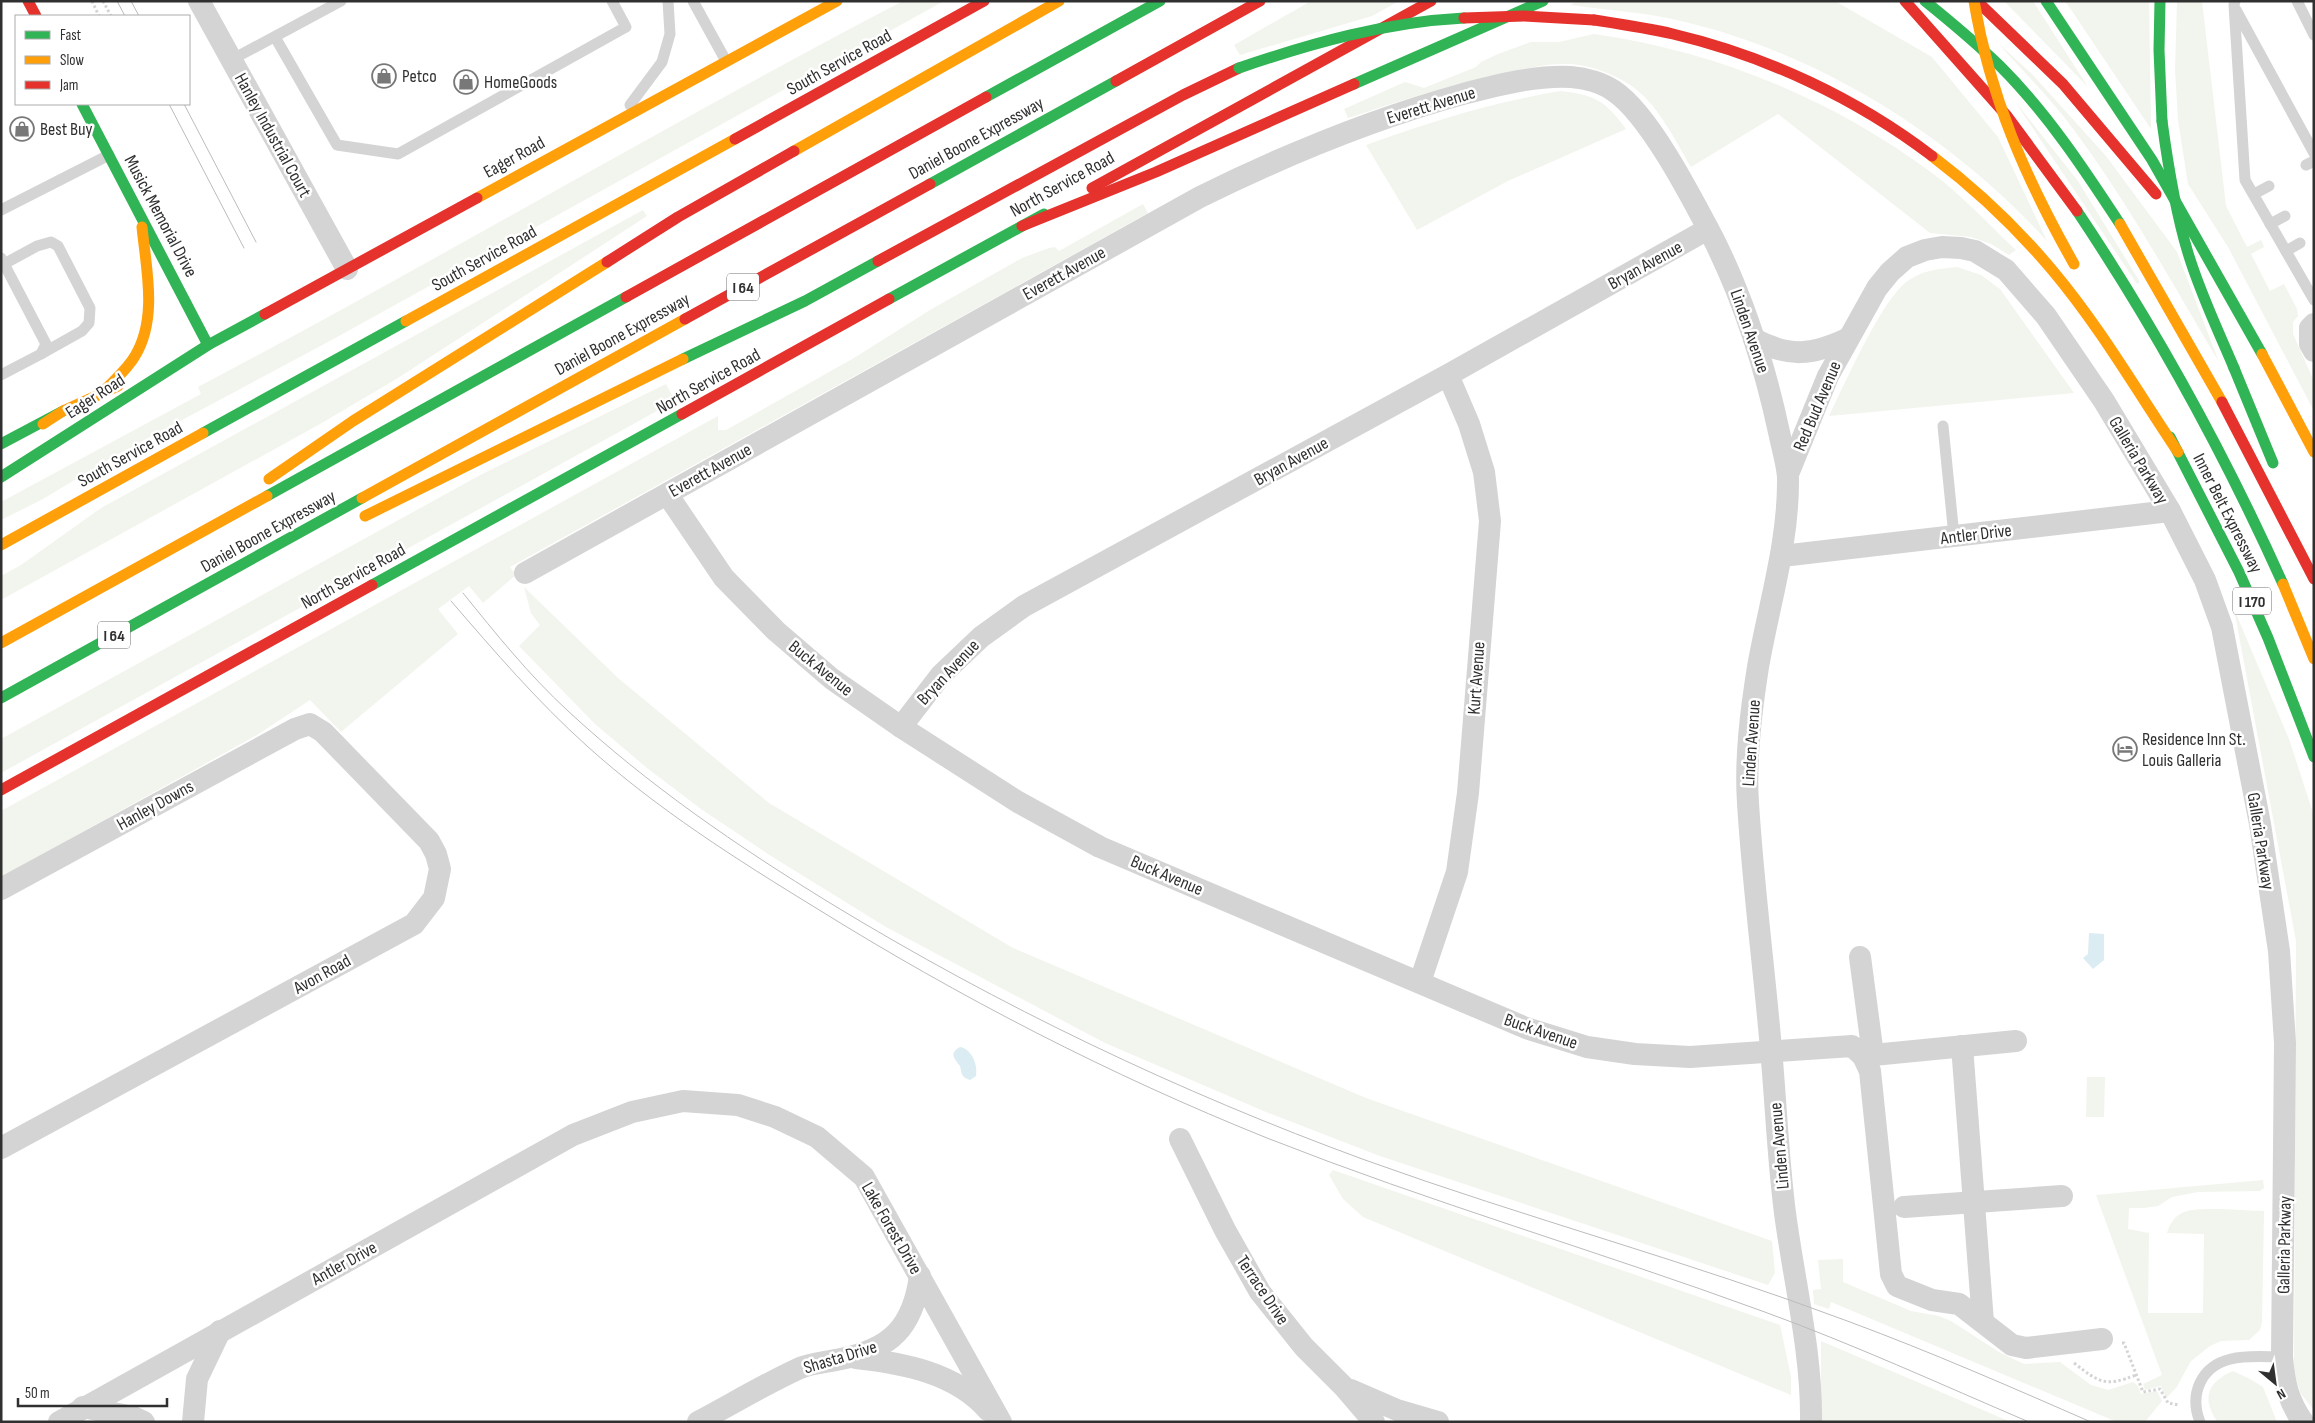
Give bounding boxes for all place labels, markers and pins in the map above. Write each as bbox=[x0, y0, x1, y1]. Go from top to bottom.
shop icon: Petco bbox=[371, 63, 397, 89]
place label: Petco bbox=[402, 66, 437, 87]
shop icon: HomeGoods bbox=[453, 69, 479, 95]
place label: HomeGoods bbox=[484, 72, 557, 93]
shop icon: Best Buy bbox=[9, 116, 35, 142]
place label: Best Buy bbox=[40, 119, 93, 140]
place label: Residence Inn St. Louis Galleria bbox=[2142, 729, 2246, 771]
hotel icon: Residence Inn St. Louis Galleria bbox=[2112, 736, 2138, 762]

